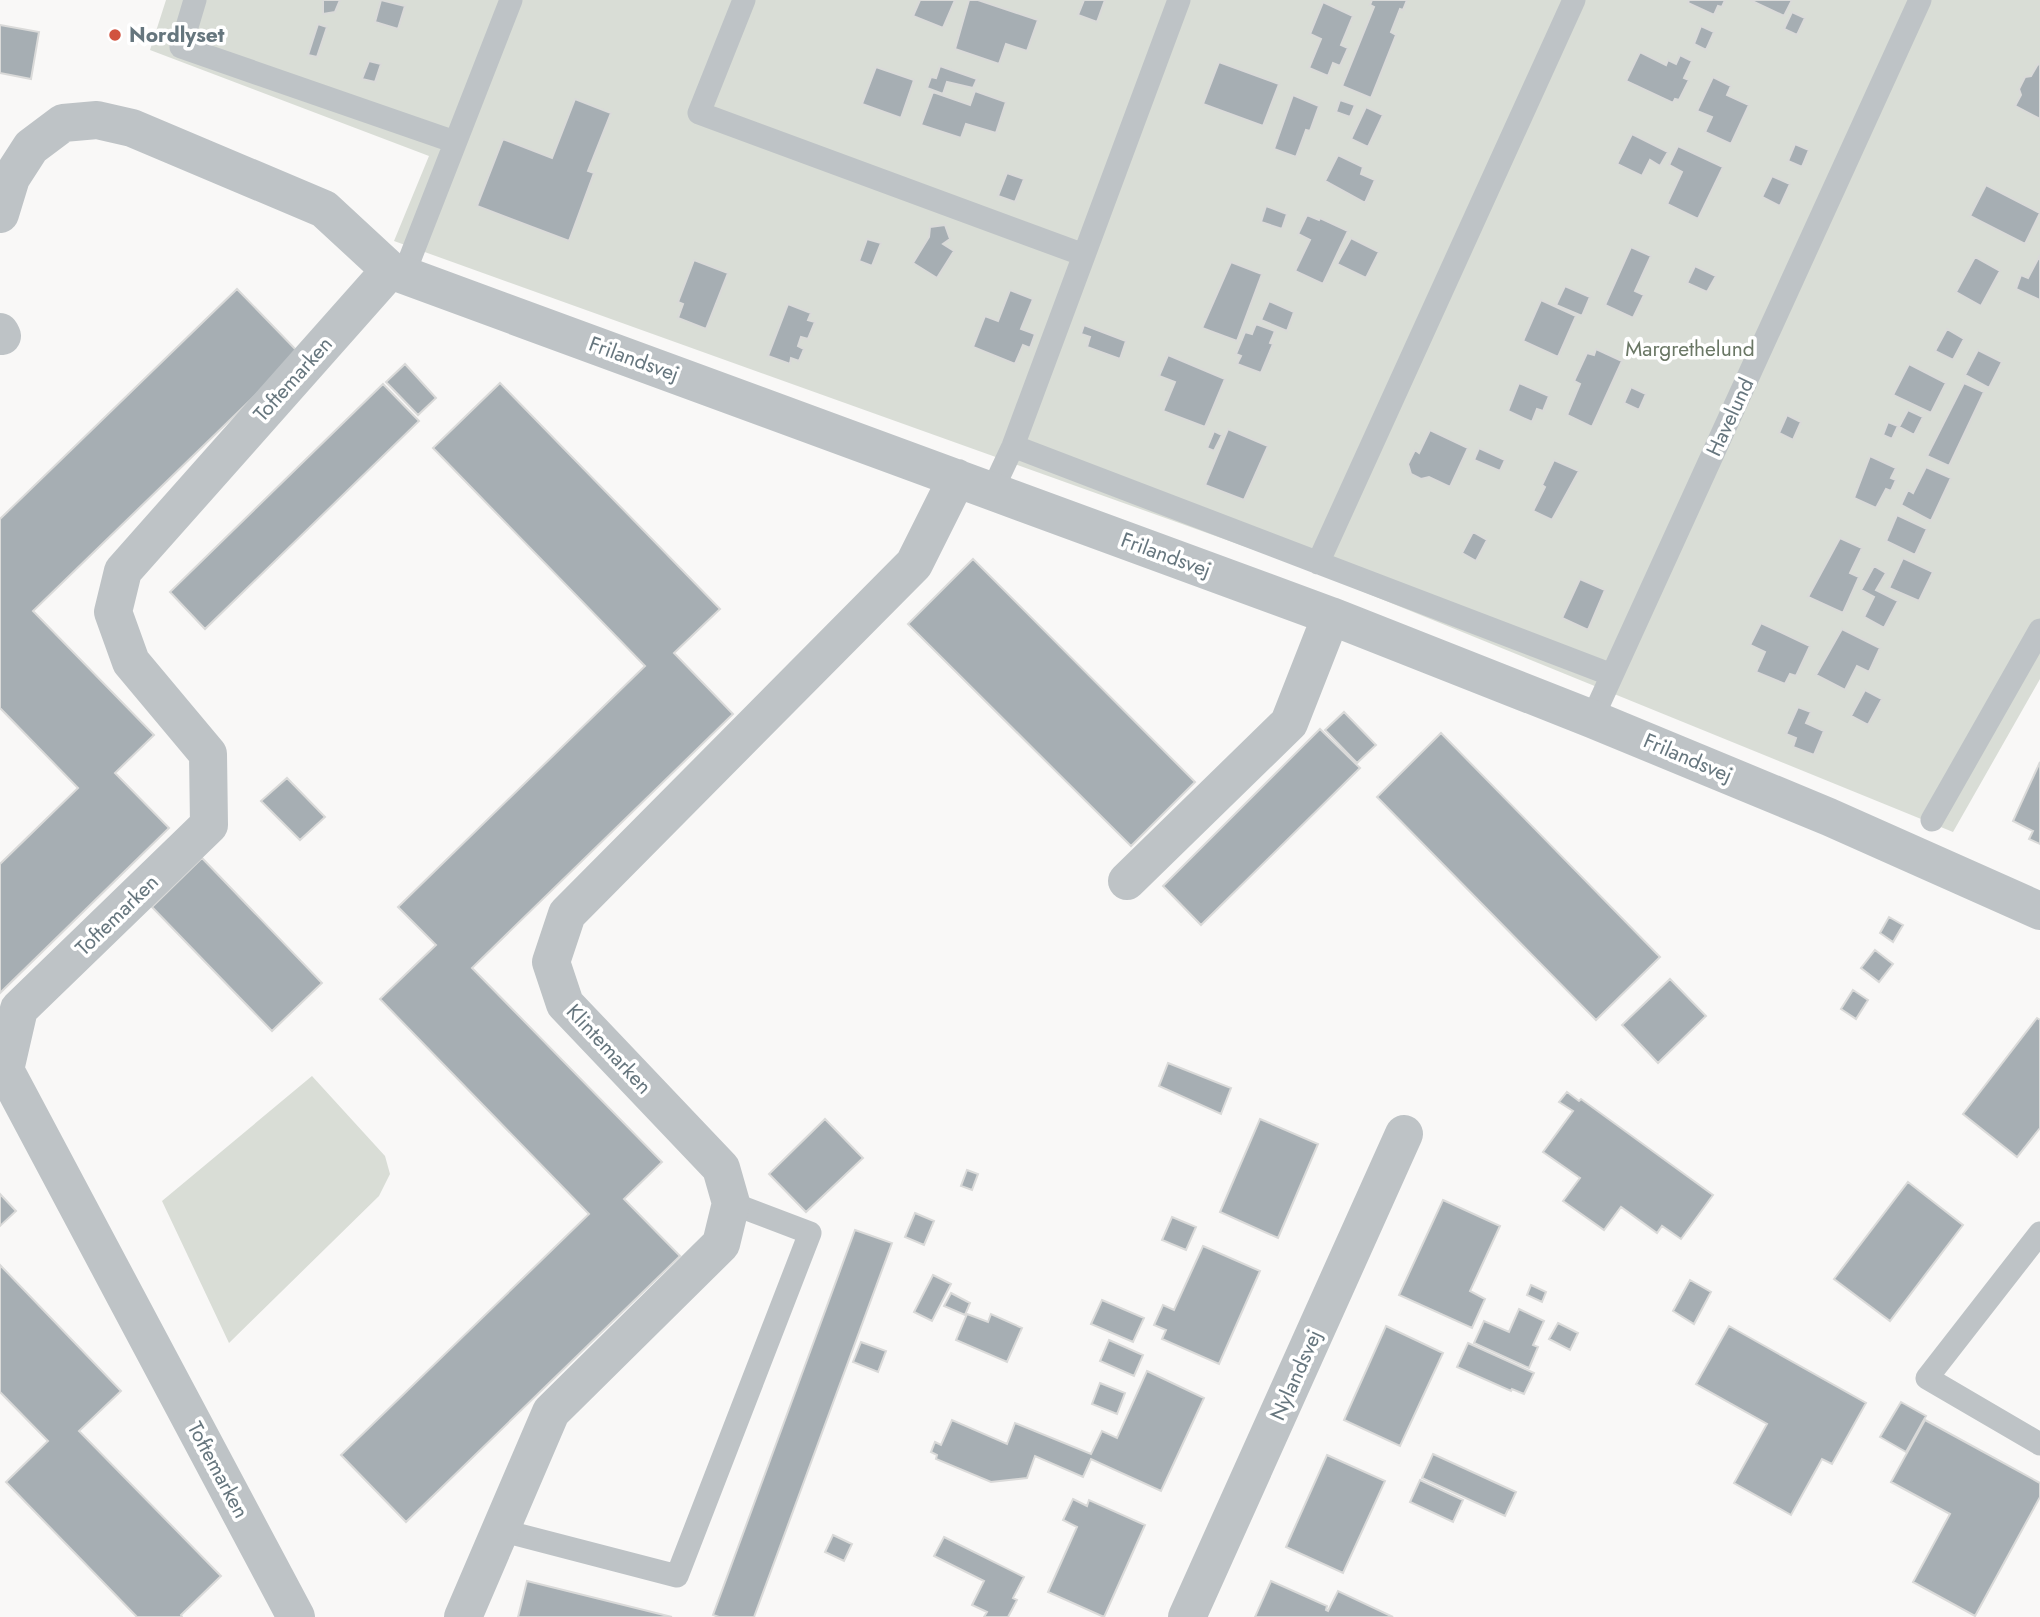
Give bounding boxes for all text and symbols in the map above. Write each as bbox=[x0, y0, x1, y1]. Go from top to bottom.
place label: Nordlyset bbox=[129, 20, 225, 50]
marker: Nordlyset bbox=[107, 27, 123, 43]
street label: Frilandsvej bbox=[585, 329, 683, 389]
street label: Toftemarken bbox=[247, 330, 339, 428]
park label: Margrethelund bbox=[1625, 334, 1755, 364]
street label: Havelund bbox=[1699, 373, 1761, 461]
street label: Frilandsvej bbox=[1117, 525, 1215, 585]
street label: Frilandsvej bbox=[1639, 726, 1737, 790]
street label: Toftemarken bbox=[69, 868, 165, 962]
street label: Klintemarken bbox=[559, 997, 659, 1101]
street label: Nylandsvej bbox=[1263, 1325, 1329, 1425]
street label: Toftemarken bbox=[180, 1416, 256, 1524]

